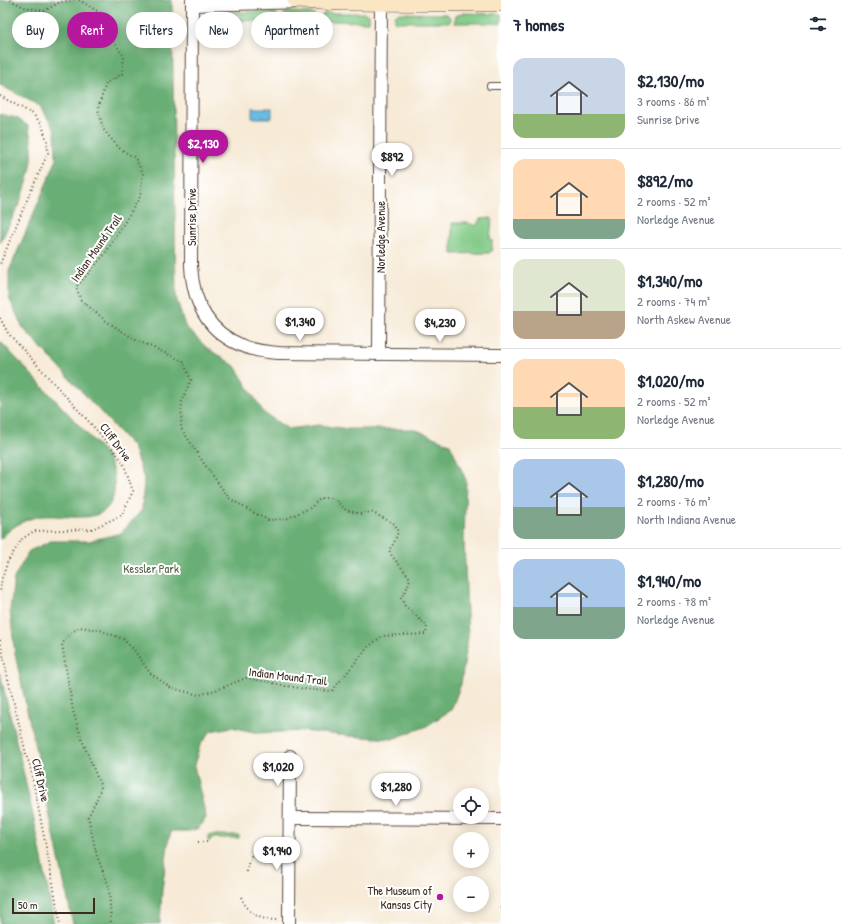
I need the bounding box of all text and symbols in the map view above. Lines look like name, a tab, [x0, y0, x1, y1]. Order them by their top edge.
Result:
chip: Buy	[12, 12, 59, 48]
chip: Rent	[67, 12, 118, 48]
chip: Filters	[126, 12, 187, 48]
chip: New	[195, 12, 243, 48]
chip: Apartment	[251, 12, 333, 48]
text: 7 homes	[513, 13, 564, 36]
icon: filters	[807, 13, 829, 35]
text: $2,130/mo	[637, 69, 704, 92]
icon: home	[545, 74, 593, 122]
text: 3 rooms · 86 m²	[637, 92, 709, 110]
text: Sunrise Drive	[637, 110, 700, 128]
pin: $2,130	[170, 130, 236, 164]
text: $2,130	[187, 134, 219, 152]
pin: $892	[368, 143, 416, 177]
text: $892	[380, 147, 404, 165]
text: $892/mo	[637, 169, 693, 192]
icon: home	[545, 175, 593, 223]
street label: Sunrise Drive	[183, 188, 200, 246]
text: 2 rooms · 52 m²	[637, 192, 710, 210]
street label: Norledge Avenue	[372, 201, 389, 273]
street label: Indian Mound Trail	[66, 210, 126, 285]
text: Norledge Avenue	[637, 210, 715, 228]
text: $1,340/mo	[637, 269, 702, 292]
icon: home	[545, 275, 593, 323]
text: 2 rooms · 74 m²	[637, 292, 710, 310]
pin: $1,340	[267, 308, 333, 342]
pin: $4,230	[407, 309, 473, 343]
text: North Askew Avenue	[637, 310, 731, 328]
text: $1,340	[285, 312, 315, 330]
text: $4,230	[424, 313, 456, 331]
text: $1,020/mo	[637, 369, 704, 392]
icon: home	[545, 375, 593, 423]
text: 2 rooms · 52 m²	[637, 392, 710, 410]
text: Norledge Avenue	[637, 410, 715, 428]
street label: Cliff Drive	[96, 419, 136, 465]
text: $1,280/mo	[637, 469, 704, 492]
icon: home	[545, 475, 593, 523]
text: 2 rooms · 76 m²	[637, 492, 710, 510]
text: North Indiana Avenue	[637, 510, 736, 528]
park label: Kessler Park	[123, 560, 179, 577]
text: $1,940/mo	[637, 569, 701, 592]
icon: home	[545, 575, 593, 623]
text: 2 rooms · 78 m²	[637, 592, 711, 610]
text: Norledge Avenue	[637, 610, 715, 628]
street label: Indian Mound Trail	[248, 663, 329, 689]
pin: $1,020	[245, 753, 311, 787]
street label: Cliff Drive	[28, 757, 54, 804]
text: $1,020	[262, 757, 294, 775]
pin: $1,280	[363, 773, 429, 807]
text: $1,280	[380, 777, 412, 795]
map controls	[453, 788, 489, 912]
button: locate	[453, 788, 489, 824]
button: +	[453, 832, 489, 868]
pin: $1,940	[244, 837, 310, 871]
text: $1,940	[262, 841, 292, 859]
button: −	[453, 876, 489, 912]
place label: The Museum of Kansas City	[368, 882, 433, 913]
marker: The Museum of Kansas City	[435, 892, 445, 902]
scale bar	[12, 896, 95, 915]
text: 50 m	[18, 898, 38, 912]

